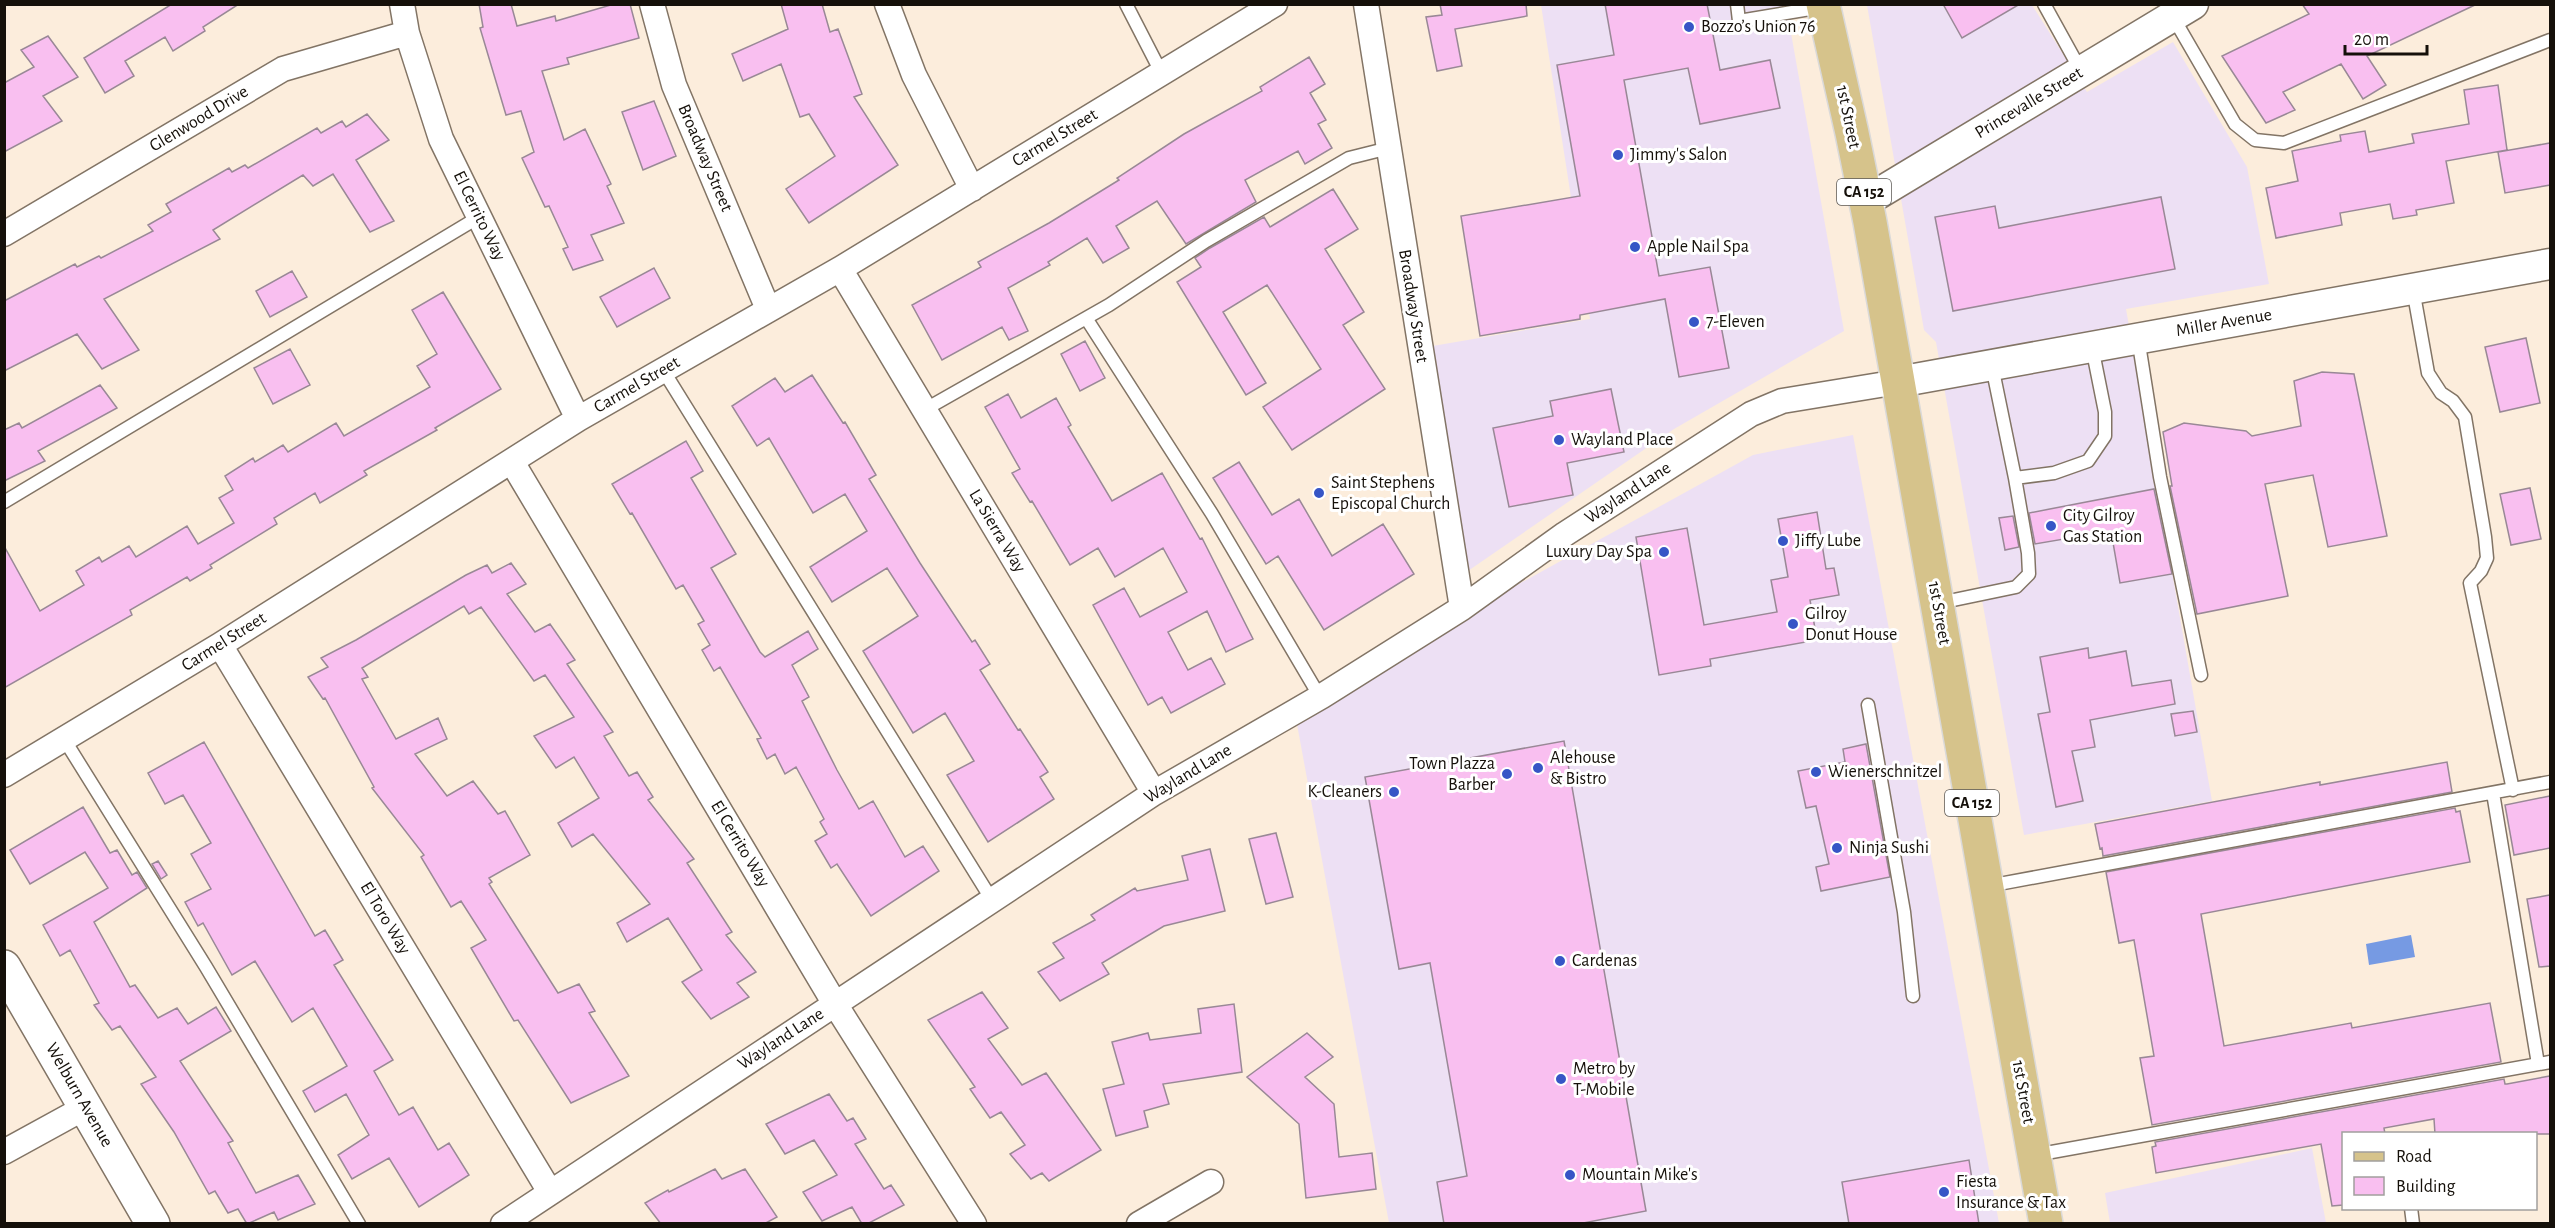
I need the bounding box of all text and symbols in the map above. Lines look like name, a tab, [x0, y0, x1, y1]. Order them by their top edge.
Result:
place label: Bozzo’s Union 76	[1701, 18, 1816, 36]
scale bar	[2345, 18, 2428, 56]
marker: Bozzo’s Union 76	[1682, 20, 1696, 34]
text: 20 m	[2354, 31, 2389, 49]
street label: Princevalle Street	[1972, 64, 2086, 142]
street label: Glenwood Drive	[147, 83, 251, 155]
street label: 1st Street	[1833, 84, 1864, 150]
street label: Broadway Street	[674, 102, 736, 215]
street label: Carmel Street	[1009, 105, 1101, 170]
place label: Jimmy's Salon	[1630, 146, 1727, 164]
marker: Jimmy's Salon	[1611, 148, 1625, 162]
street label: El Cerrito Way	[450, 168, 509, 264]
road number: CA 152	[1837, 179, 1891, 205]
place label: Apple Nail Spa	[1647, 238, 1749, 256]
marker: Apple Nail Spa	[1628, 240, 1642, 254]
street label: Broadway Street	[1395, 248, 1431, 364]
street label: Miller Avenue	[2175, 306, 2273, 340]
place label: 7-Eleven	[1706, 313, 1765, 331]
marker: 7-Eleven	[1687, 315, 1701, 329]
street label: Carmel Street	[591, 353, 683, 417]
place label: Wayland Place	[1571, 431, 1673, 449]
marker: Wayland Place	[1552, 433, 1566, 447]
street label: Wayland Lane	[1582, 459, 1674, 527]
place label: Saint Stephens Episcopal Church	[1331, 474, 1450, 513]
street label: La Sierra Way	[965, 486, 1029, 576]
marker: Saint Stephens Episcopal Church	[1312, 486, 1326, 500]
place label: City Gilroy Gas Station	[2063, 507, 2142, 546]
marker: City Gilroy Gas Station	[2044, 519, 2058, 533]
place label: Jiffy Lube	[1795, 532, 1861, 550]
marker: Jiffy Lube	[1776, 534, 1790, 548]
place label: Luxury Day Spa	[1545, 543, 1652, 561]
marker: Luxury Day Spa	[1657, 545, 1671, 559]
street label: 1st Street	[1925, 580, 1953, 646]
place label: Gilroy Donut House	[1805, 605, 1897, 644]
street label: Carmel Street	[179, 609, 270, 675]
marker: Gilroy Donut House	[1786, 617, 1800, 631]
street label: Wayland Lane	[1141, 741, 1235, 807]
place label: Alehouse & Bistro	[1550, 749, 1615, 788]
place label: Town Plazza Barber	[1409, 755, 1495, 794]
marker: Alehouse & Bistro	[1531, 761, 1545, 775]
place label: Wienerschnitzel	[1828, 763, 1942, 781]
marker: Wienerschnitzel	[1809, 765, 1823, 779]
marker: Town Plazza Barber	[1500, 767, 1514, 781]
place label: K-Cleaners	[1307, 783, 1382, 801]
marker: K-Cleaners	[1387, 785, 1401, 799]
road number: CA 152	[1945, 790, 1999, 816]
street label: El Cerrito Way	[707, 798, 773, 891]
place label: Ninja Sushi	[1849, 839, 1929, 857]
marker: Ninja Sushi	[1830, 841, 1844, 855]
street label: El Toro Way	[356, 879, 414, 958]
place label: Cardenas	[1572, 952, 1637, 970]
marker: Cardenas	[1553, 954, 1567, 968]
street label: Wayland Lane	[735, 1005, 827, 1073]
street label: Welburn Avenue	[42, 1040, 116, 1150]
street label: 1st Street	[2009, 1059, 2037, 1125]
place label: Metro by T-Mobile	[1573, 1060, 1635, 1099]
marker: Metro by T-Mobile	[1554, 1072, 1568, 1086]
legend	[2342, 1132, 2537, 1210]
text: Road	[2396, 1148, 2432, 1166]
place label: Mountain Mike's	[1582, 1166, 1698, 1184]
marker: Mountain Mike's	[1563, 1168, 1577, 1182]
place label: Fiesta Insurance & Tax	[1956, 1173, 2066, 1212]
text: Building	[2396, 1178, 2456, 1196]
marker: Fiesta Insurance & Tax	[1937, 1185, 1951, 1199]

